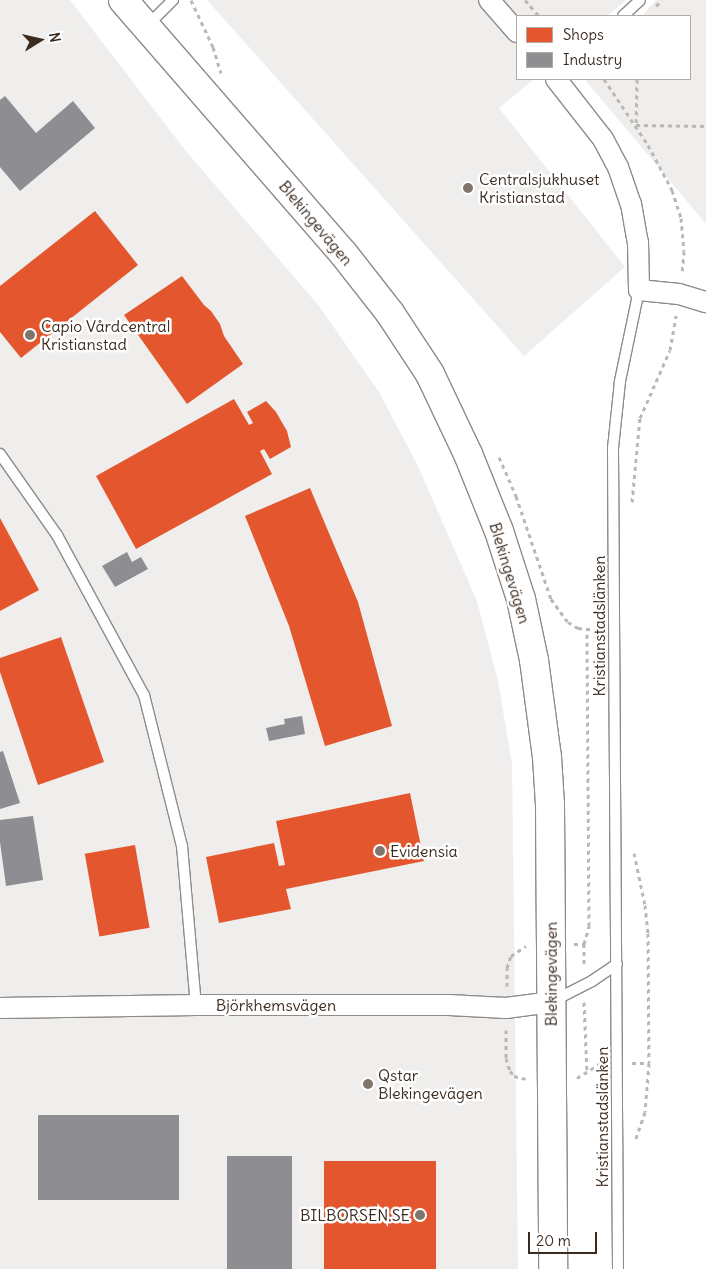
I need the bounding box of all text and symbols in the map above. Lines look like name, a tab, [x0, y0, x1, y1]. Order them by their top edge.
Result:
north arrow	[15, 15, 65, 65]
legend	[516, 15, 691, 80]
text: Shops	[563, 25, 604, 44]
text: N	[45, 31, 64, 44]
text: Industry	[563, 50, 622, 69]
place label: Centralsjukhuset Kristianstad	[479, 169, 599, 207]
street label: Blekingevägen	[275, 177, 357, 269]
marker: Centralsjukhuset Kristianstad	[461, 181, 475, 195]
place label: Capio Vårdcentral Kristianstad	[41, 316, 170, 354]
marker: Capio Vårdcentral Kristianstad	[23, 328, 37, 342]
street label: Blekingevägen	[485, 520, 535, 626]
street label: Kristianstadslänken	[589, 556, 609, 696]
place label: Evidensia	[390, 841, 458, 861]
marker: Evidensia	[374, 845, 386, 857]
street label: Blekingevägen	[541, 922, 561, 1026]
street label: Björkhemsvägen	[216, 995, 336, 1015]
street label: Kristianstadslänken	[592, 1047, 612, 1187]
place label: Qstar Blekingevägen	[378, 1065, 483, 1103]
marker: Qstar Blekingevägen	[362, 1078, 374, 1090]
place label: BILBORSEN.SE	[300, 1205, 410, 1225]
marker: BILBORSEN.SE	[414, 1209, 426, 1221]
scale bar	[531, 1222, 600, 1254]
text: 20 m	[536, 1231, 571, 1250]

